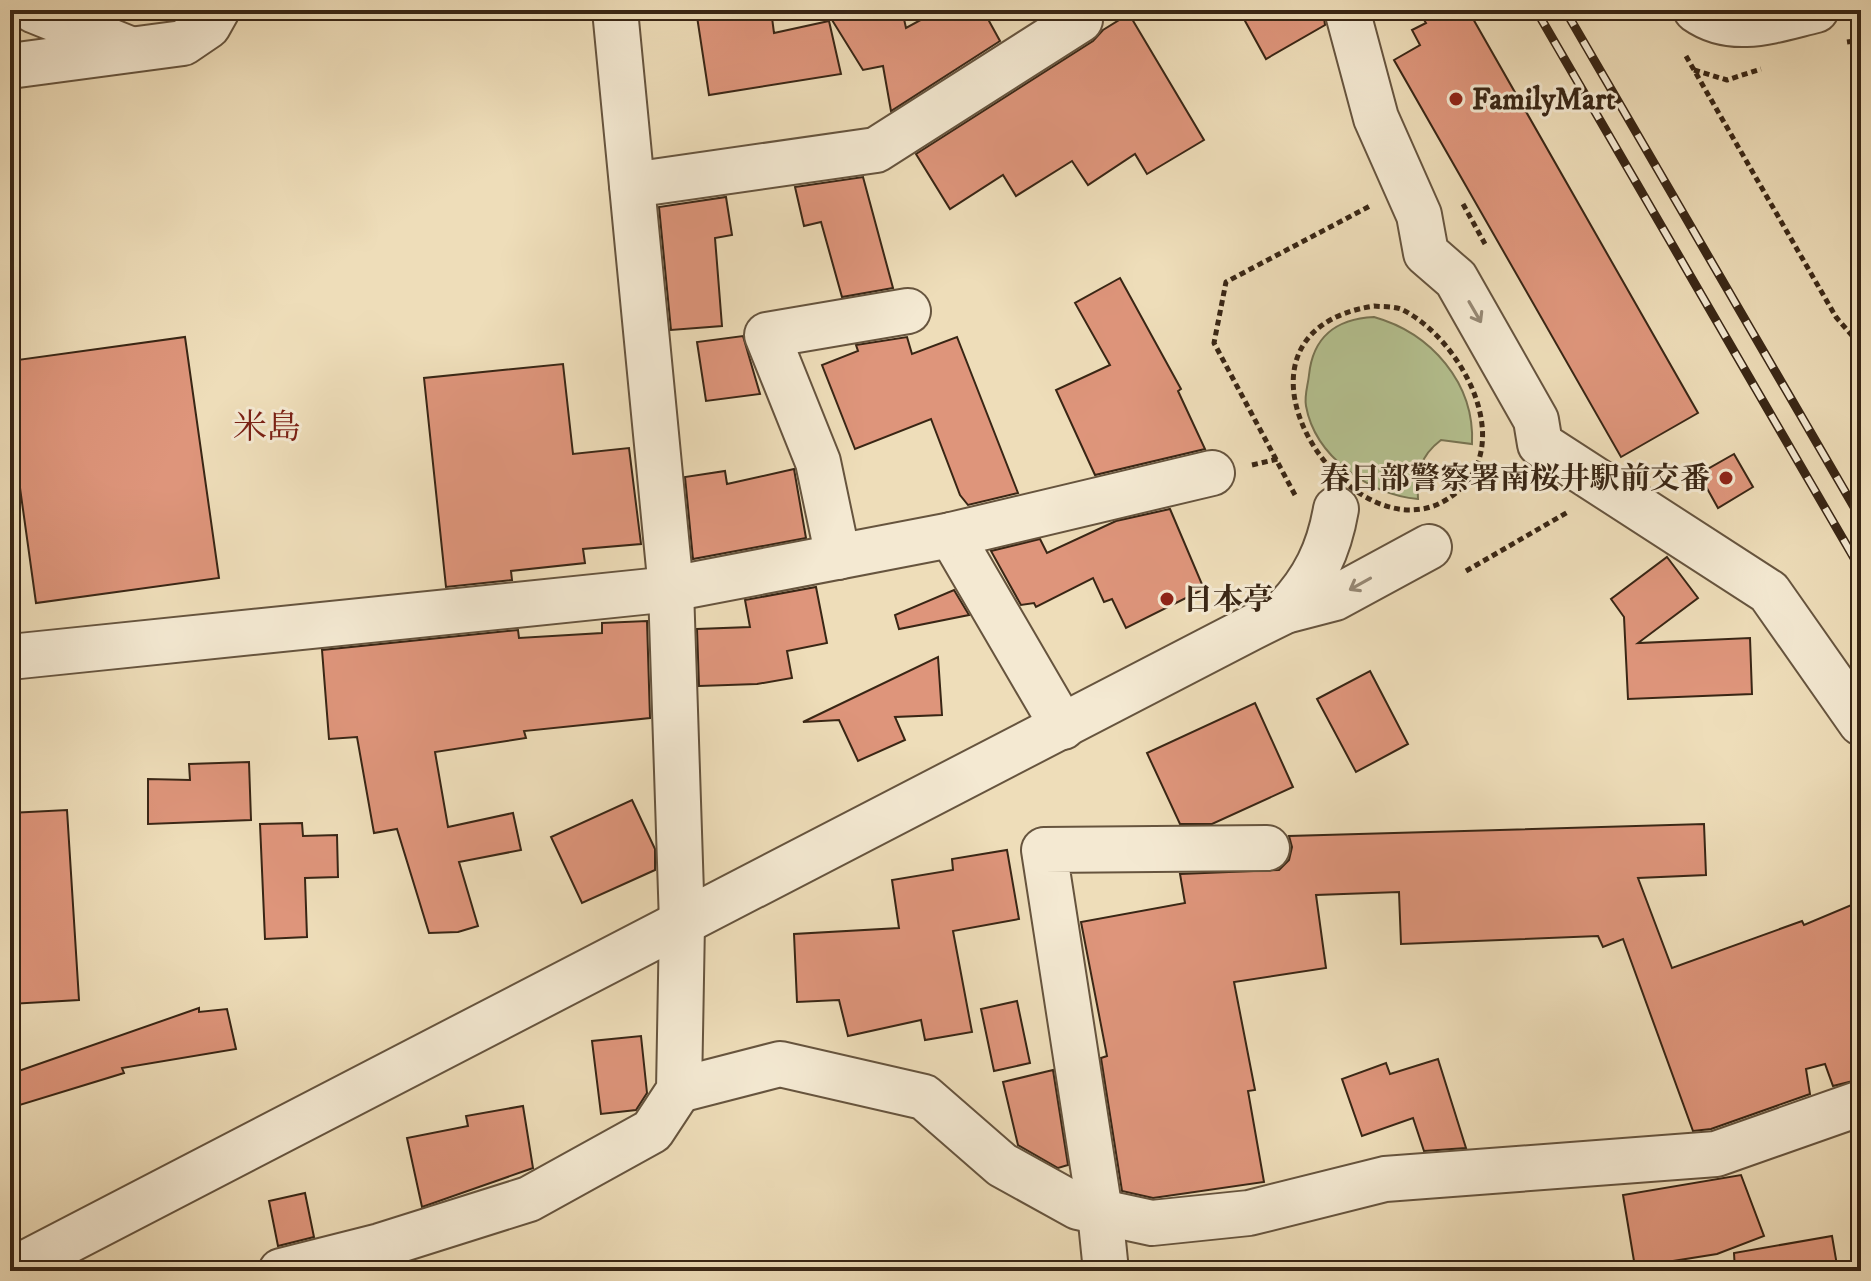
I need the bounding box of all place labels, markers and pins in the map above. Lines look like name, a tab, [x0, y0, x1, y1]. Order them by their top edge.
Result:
place label: FamilyMart	[1472, 82, 1616, 119]
marker: FamilyMart	[1447, 90, 1465, 108]
place label: 春日部警察署南桜井駅前交番	[1320, 461, 1710, 498]
marker: 春日部警察署南桜井駅前交番	[1717, 469, 1735, 487]
place label: 日本亭	[1183, 582, 1273, 619]
marker: 日本亭	[1158, 590, 1176, 608]

